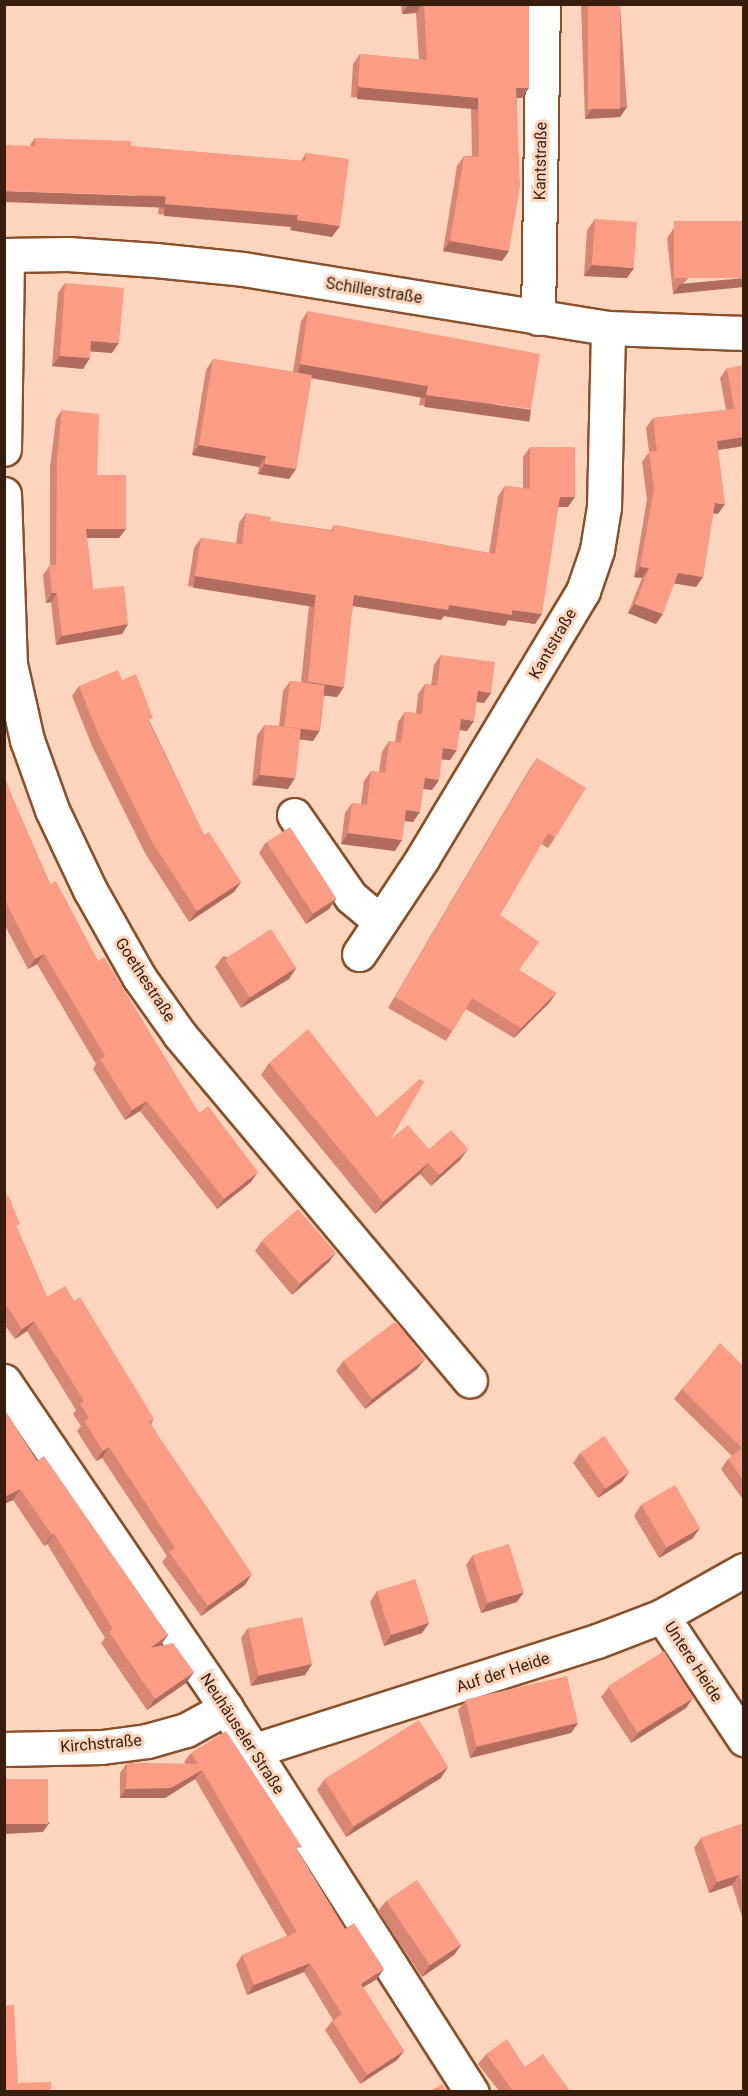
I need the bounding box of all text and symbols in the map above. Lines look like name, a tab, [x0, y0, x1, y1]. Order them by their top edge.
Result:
street label: Kantstraße	[531, 122, 551, 200]
street label: Schillerstraße	[324, 274, 424, 308]
street label: Kantstraße	[525, 605, 581, 683]
street label: Goethestraße	[111, 934, 179, 1026]
street label: Untere Heide	[660, 1618, 726, 1706]
street label: Auf der Heide	[454, 1649, 552, 1697]
street label: Neuhäuseler Straße	[196, 1670, 288, 1798]
street label: Kirchstraße	[59, 1731, 143, 1757]

